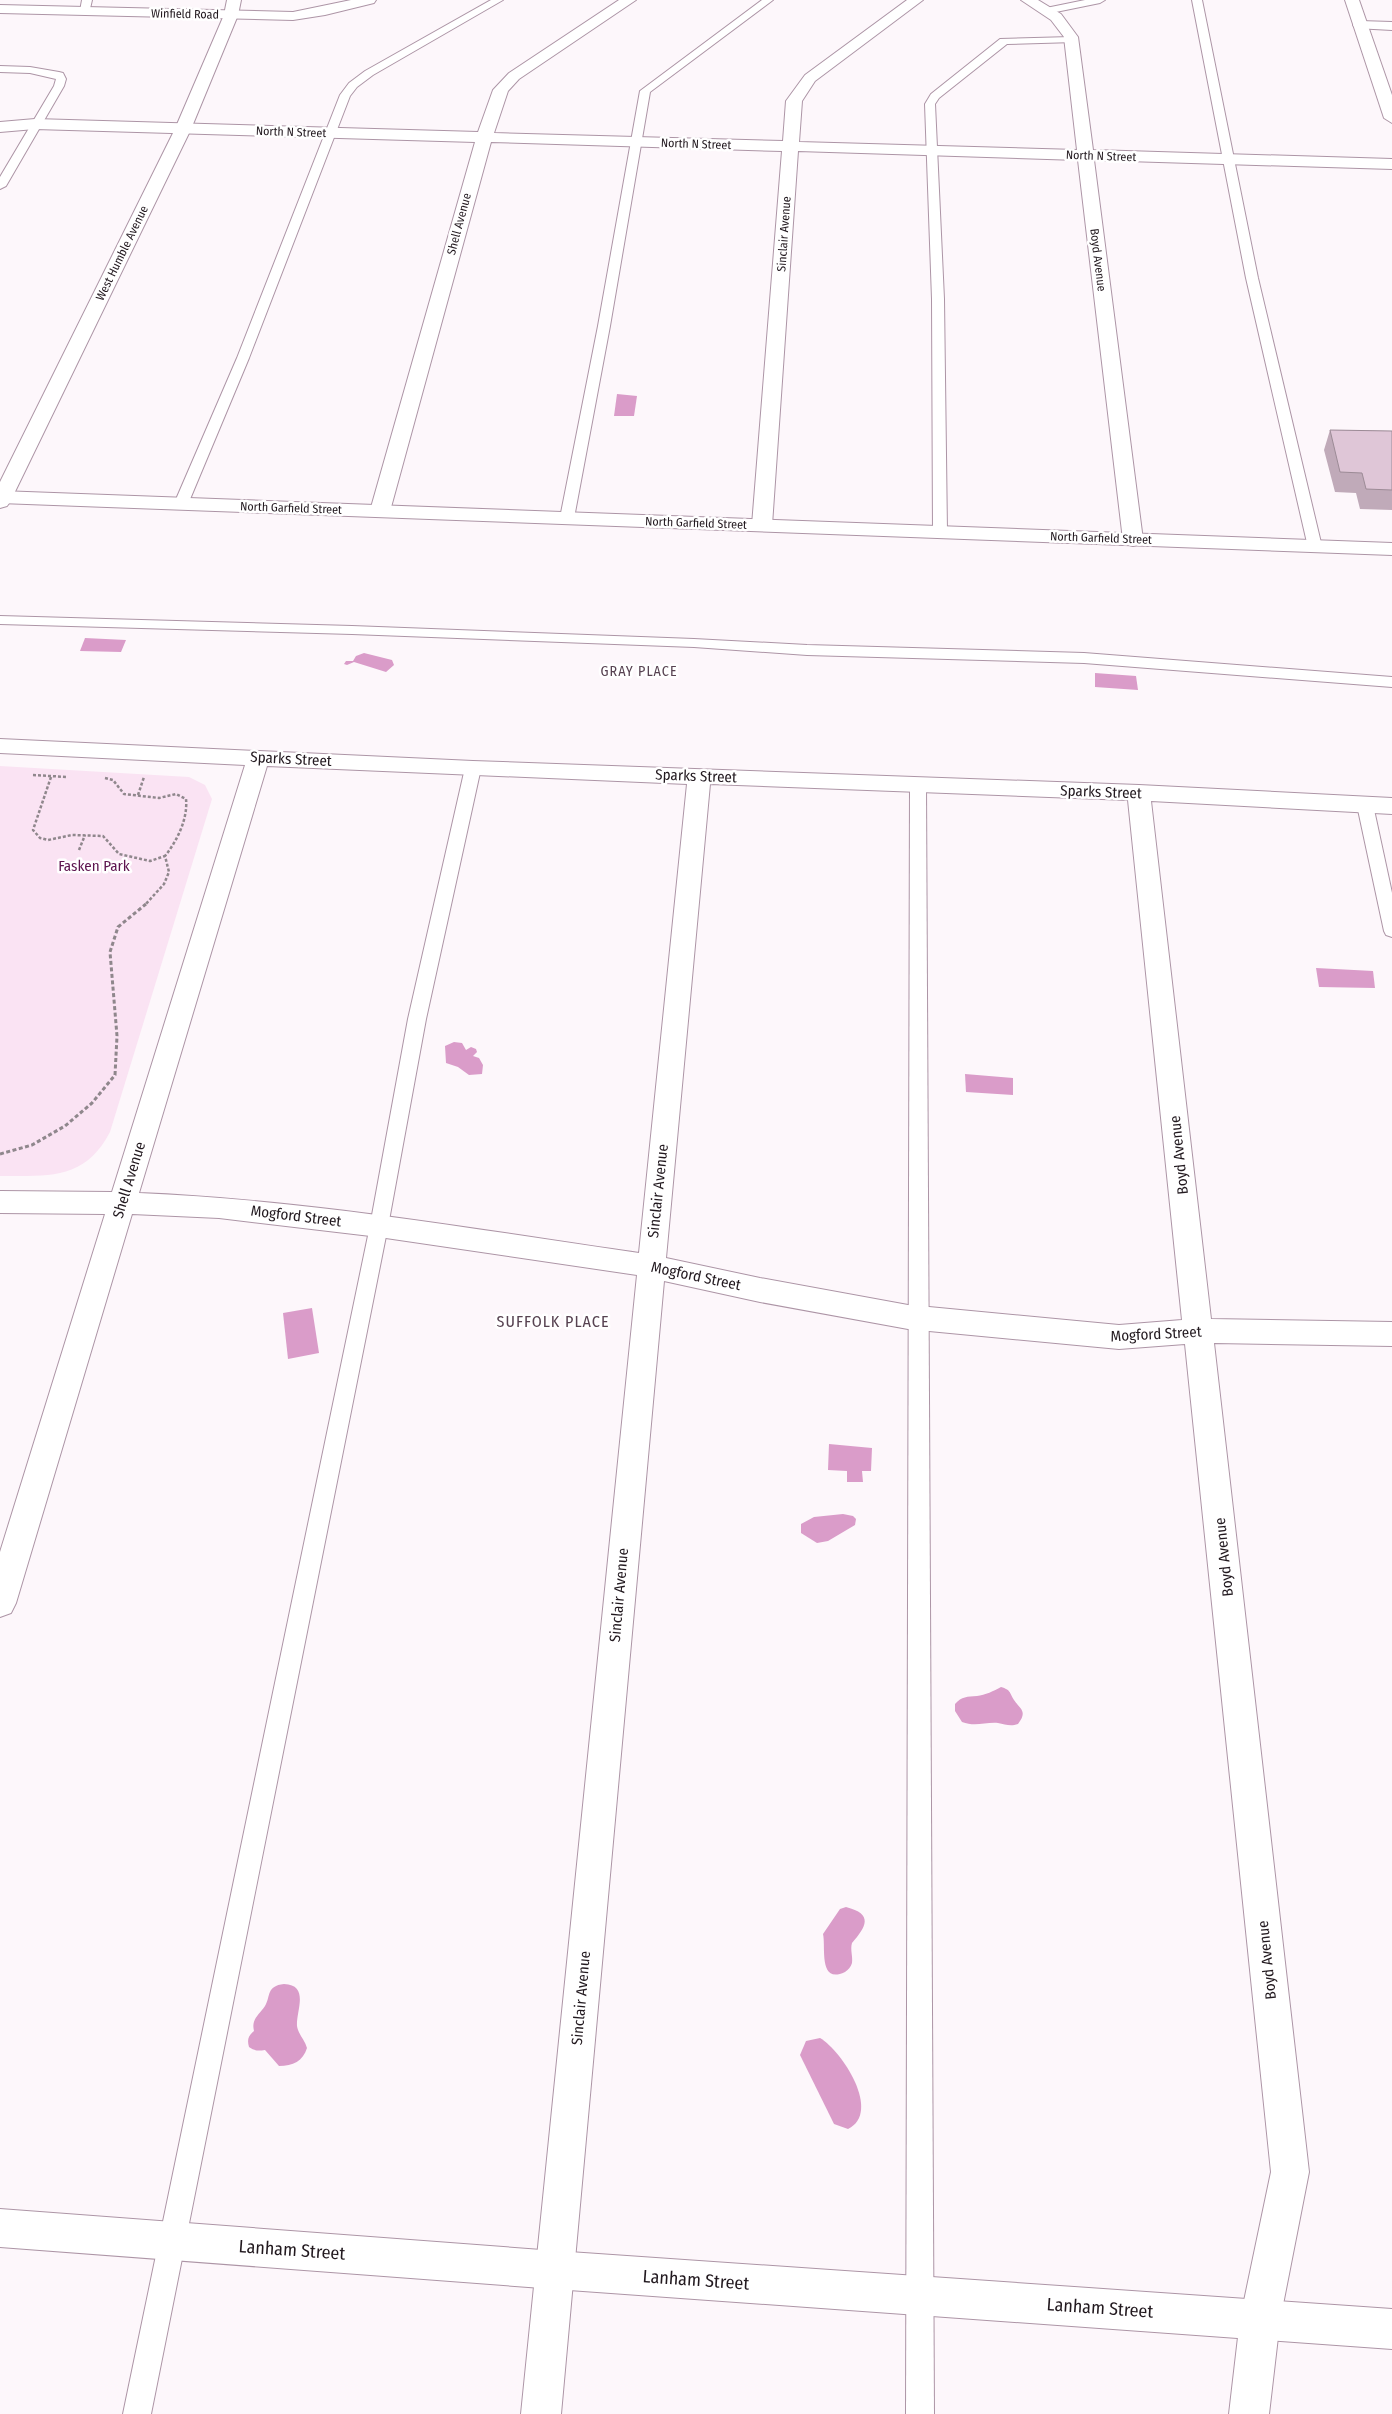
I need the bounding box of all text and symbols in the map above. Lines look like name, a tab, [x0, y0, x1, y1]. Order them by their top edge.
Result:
street label: Winfield Road	[151, 6, 219, 22]
street label: North N Street	[256, 124, 327, 140]
street label: North N Street	[661, 136, 732, 152]
street label: North N Street	[1066, 148, 1137, 164]
street label: Shell Avenue	[444, 191, 474, 256]
street label: Sinclair Avenue	[774, 196, 794, 272]
street label: West Humble Avenue	[93, 203, 151, 303]
street label: Boyd Avenue	[1087, 228, 1109, 292]
street label: North Garfield Street	[240, 499, 342, 517]
street label: North Garfield Street	[645, 514, 747, 532]
street label: North Garfield Street	[1050, 529, 1152, 547]
district label: GRAY PLACE	[600, 663, 678, 680]
street label: Sparks Street	[250, 748, 332, 770]
street label: Sparks Street	[655, 766, 737, 786]
street label: Sparks Street	[1060, 782, 1142, 802]
park label: Fasken Park	[58, 857, 130, 875]
street label: Boyd Avenue	[1166, 1115, 1192, 1195]
street label: Shell Avenue	[109, 1139, 149, 1221]
street label: Sinclair Avenue	[644, 1143, 672, 1239]
street label: Mogford Street	[250, 1202, 342, 1231]
street label: Mogford Street	[650, 1258, 743, 1294]
district label: SUFFOLK PLACE	[497, 1312, 609, 1331]
street label: Mogford Street	[1110, 1323, 1202, 1345]
street label: Boyd Avenue	[1211, 1517, 1237, 1597]
street label: Sinclair Avenue	[606, 1547, 632, 1643]
street label: Boyd Avenue	[1254, 1920, 1280, 2000]
street label: Sinclair Avenue	[568, 1950, 594, 2046]
street label: Lanham Street	[238, 2235, 346, 2265]
street label: Lanham Street	[642, 2265, 750, 2295]
street label: Lanham Street	[1046, 2293, 1154, 2323]

